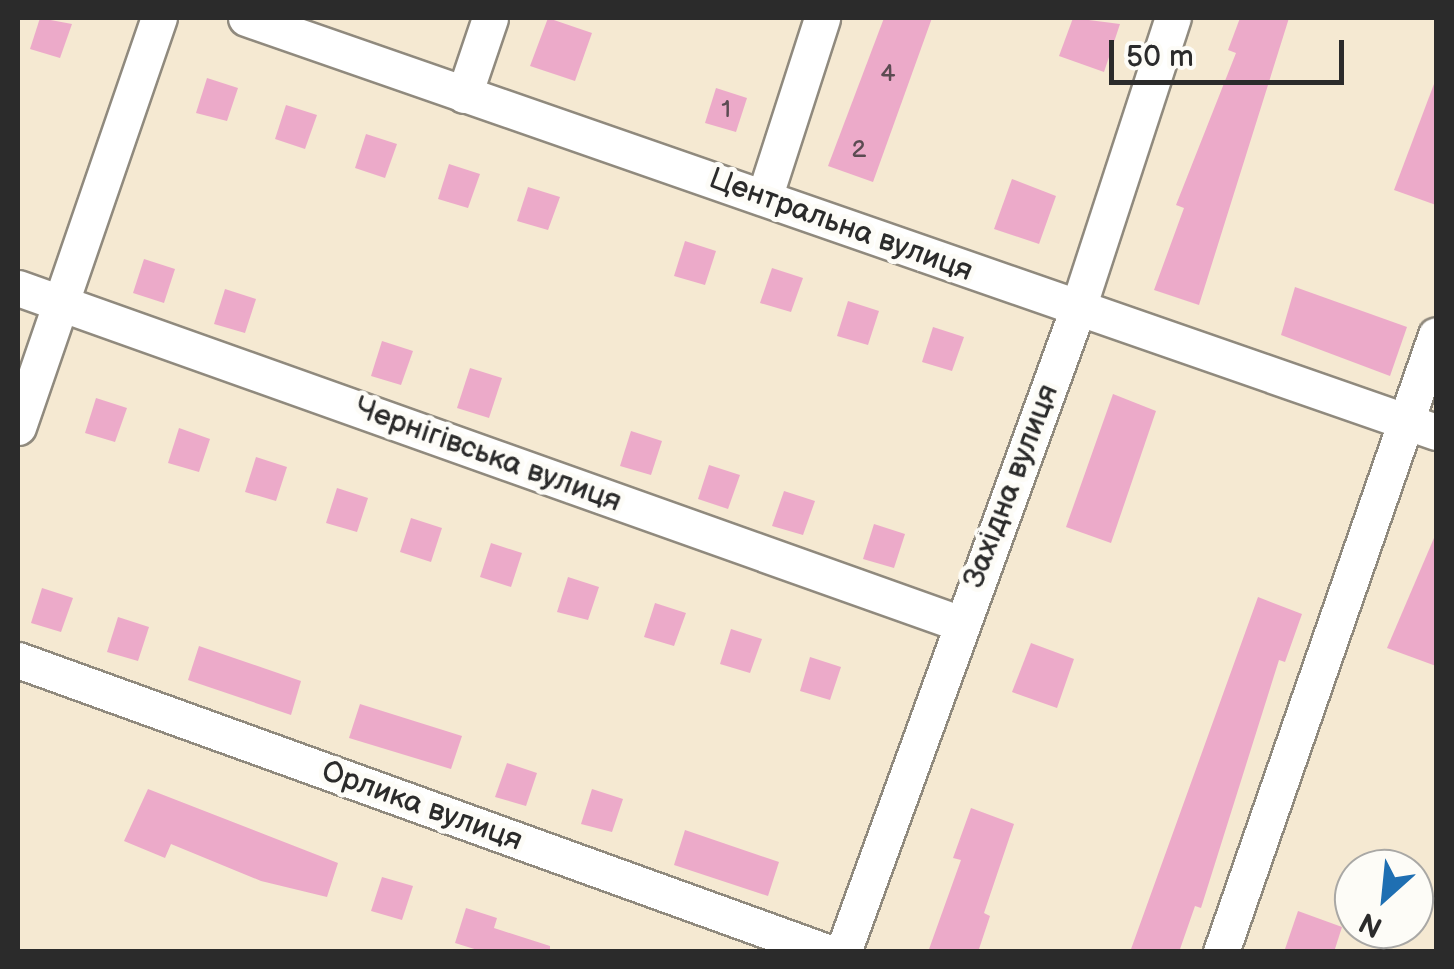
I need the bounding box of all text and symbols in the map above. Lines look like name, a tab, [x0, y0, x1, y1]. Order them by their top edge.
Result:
scale bar	[1114, 20, 1349, 82]
text: 50 m	[1126, 39, 1194, 75]
house number: 4	[880, 59, 896, 89]
house number: 1	[721, 95, 731, 125]
house number: 2	[852, 135, 866, 165]
street label: Центральна вулиця	[704, 161, 978, 289]
street label: Західна вулиця	[956, 379, 1066, 593]
street label: Чернігівська вулиця	[350, 390, 626, 520]
street label: Орлика вулиця	[317, 753, 527, 859]
north arrow	[1334, 849, 1434, 949]
text: N	[1354, 905, 1388, 944]

